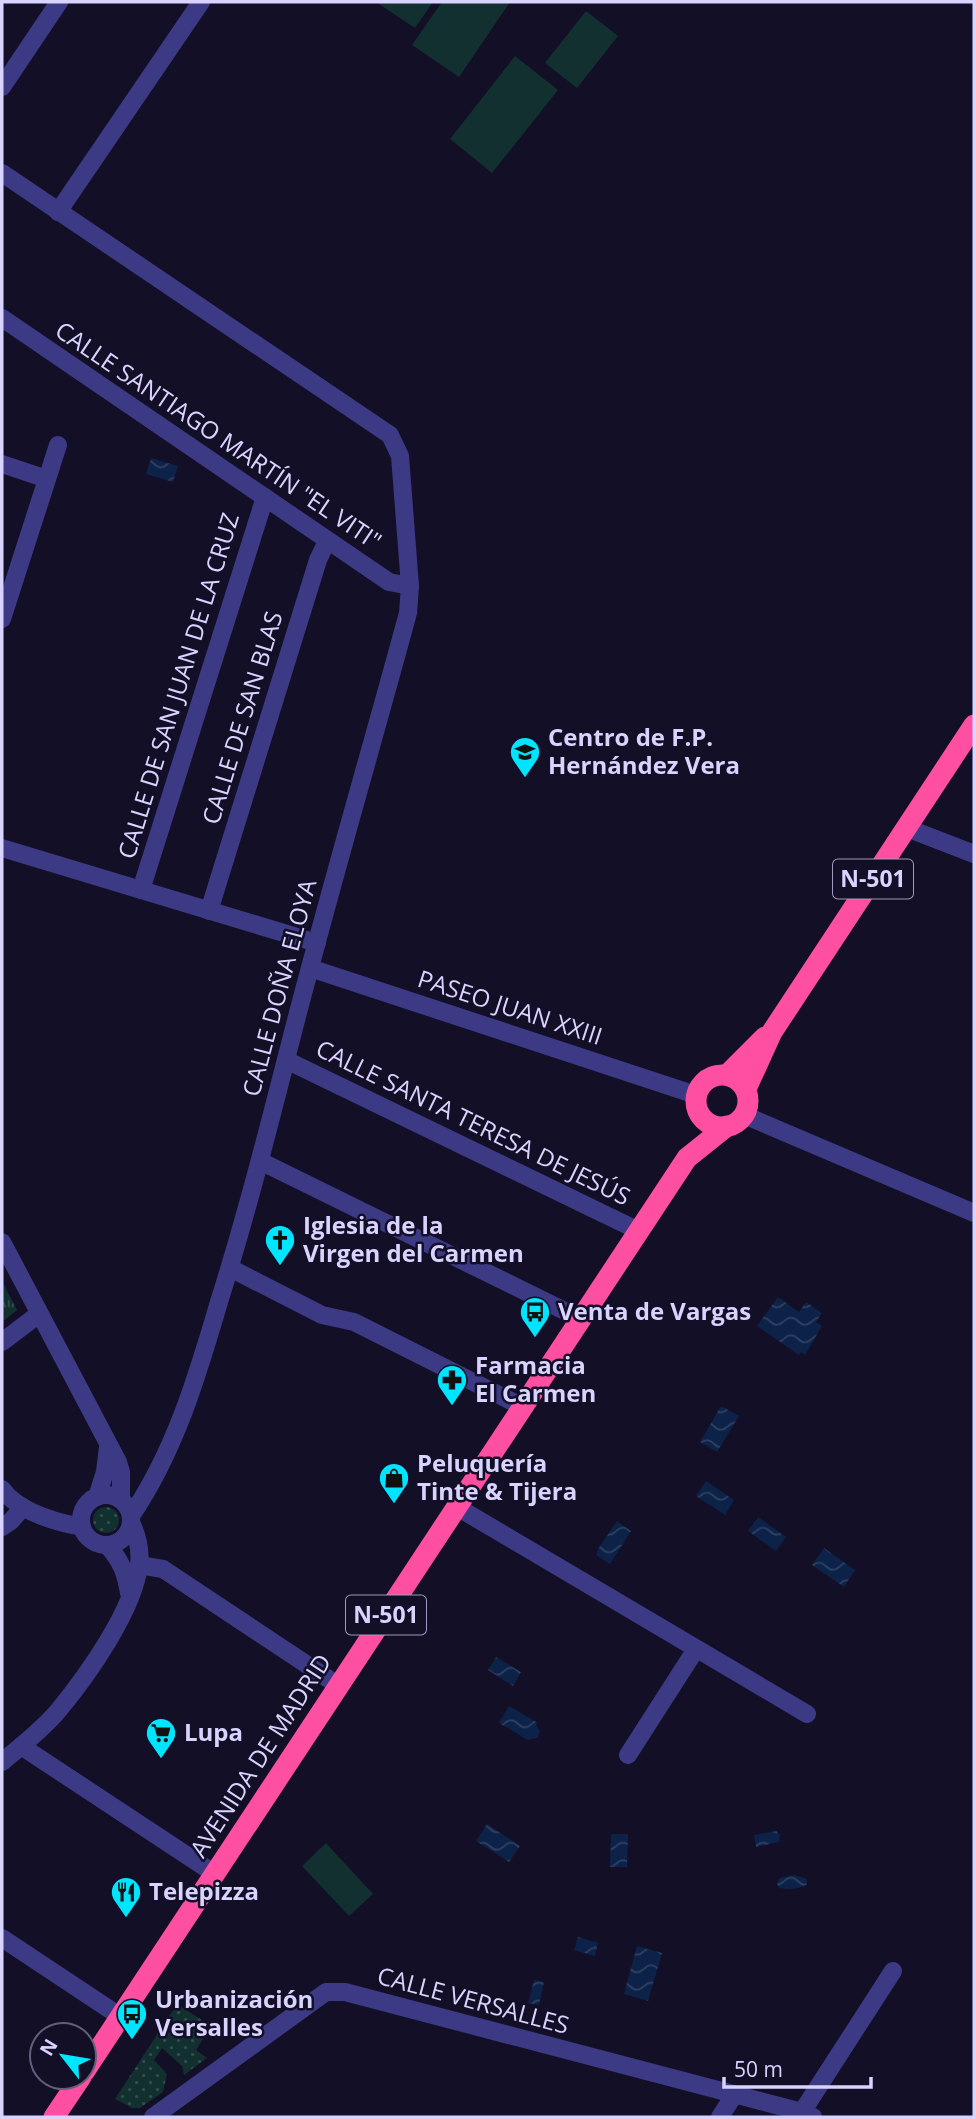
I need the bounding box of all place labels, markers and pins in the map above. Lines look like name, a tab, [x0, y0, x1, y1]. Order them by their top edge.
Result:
place label: Centro de F.P. Hernández Vera	[548, 720, 740, 781]
school or university icon: Centro de F.P. Hernández Vera	[508, 735, 542, 779]
place label: Iglesia de la Virgen del Carmen	[303, 1208, 524, 1269]
church icon: Iglesia de la Virgen del Carmen	[263, 1223, 297, 1267]
place label: Venta de Vargas	[558, 1294, 751, 1327]
bus stop icon: Venta de Vargas	[518, 1295, 552, 1339]
place label: Farmacia El Carmen	[475, 1348, 596, 1409]
pharmacy icon: Farmacia El Carmen	[435, 1363, 469, 1407]
place label: Peluquería Tinte & Tijera	[417, 1446, 577, 1507]
shop icon: Peluquería Tinte & Tijera	[377, 1461, 411, 1505]
place label: Lupa	[184, 1715, 243, 1748]
supermarket icon: Lupa	[144, 1716, 178, 1760]
place label: Telepizza	[149, 1874, 259, 1907]
restaurant icon: Telepizza	[109, 1875, 143, 1919]
place label: Urbanización Versalles	[155, 1982, 313, 2043]
bus stop icon: Urbanización Versalles	[115, 1997, 149, 2041]

